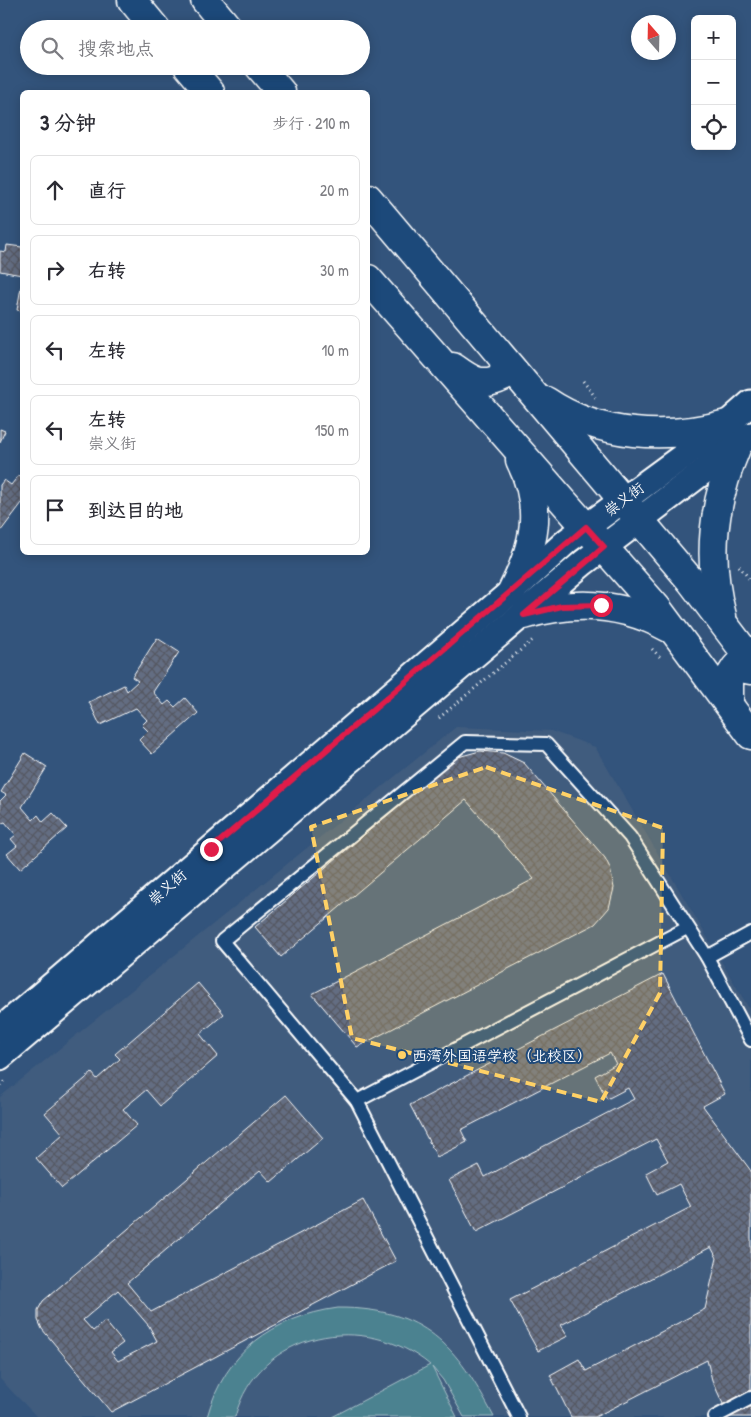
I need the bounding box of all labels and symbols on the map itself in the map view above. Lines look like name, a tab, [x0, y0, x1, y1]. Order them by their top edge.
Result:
north arrow	[631, 15, 676, 60]
street label: 崇义街	[600, 477, 648, 521]
route start	[590, 594, 613, 617]
route end	[200, 838, 223, 861]
street label: 崇义街	[143, 864, 191, 910]
place label: 西湾外国语学校（北校区）	[412, 1045, 592, 1066]
marker: 西湾外国语学校（北校区）	[396, 1049, 408, 1061]

